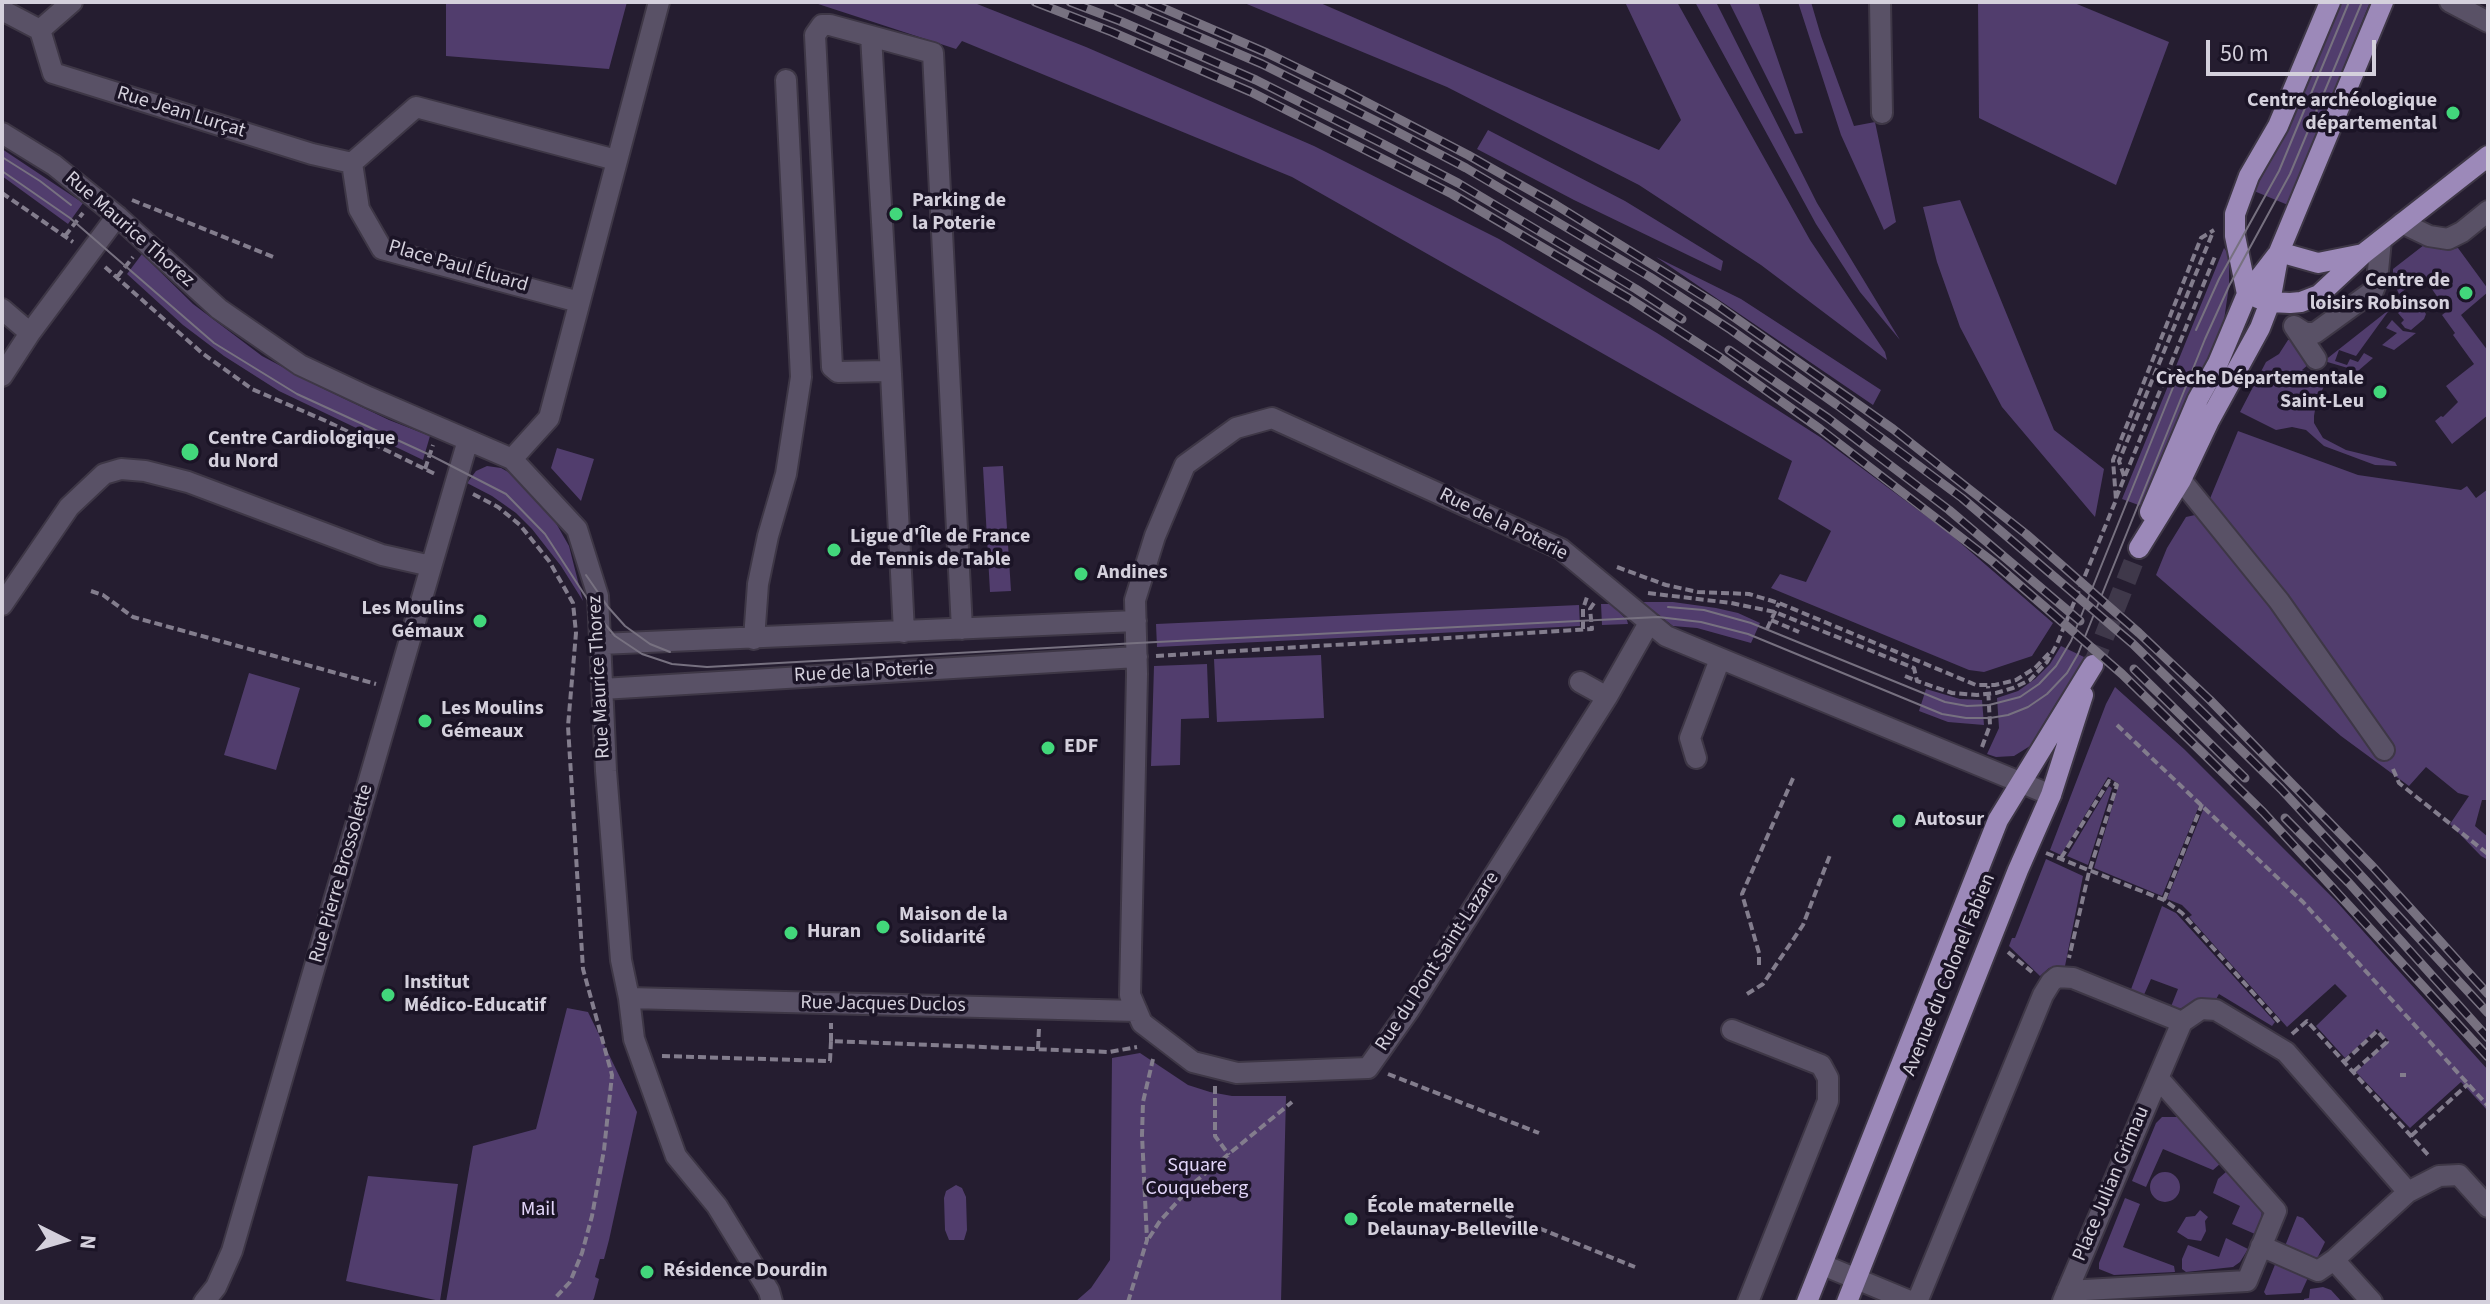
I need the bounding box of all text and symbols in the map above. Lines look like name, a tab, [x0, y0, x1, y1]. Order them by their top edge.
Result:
scale bar	[2210, 24, 2380, 74]
text: 50 m	[2220, 36, 2269, 71]
street label: Rue Jean Lurçat	[114, 82, 248, 144]
place label: Centre archéologique départemental	[2247, 90, 2437, 137]
marker: Centre archéologique départemental	[2444, 104, 2462, 122]
street label: Rue Maurice Thorez	[59, 167, 199, 293]
place label: Parking de la Poterie	[912, 190, 1006, 237]
marker: Parking de la Poterie	[887, 205, 905, 223]
street label: Place Paul Éluard	[385, 236, 531, 298]
place label: Centre de loisirs Robinson	[2310, 270, 2450, 317]
marker: Centre de loisirs Robinson	[2457, 284, 2475, 302]
place label: Crèche Départementale Saint-Leu	[2156, 368, 2364, 415]
marker: Crèche Départementale Saint-Leu	[2371, 383, 2389, 401]
place label: Centre Cardiologique du Nord	[208, 428, 395, 475]
marker: Centre Cardiologique du Nord	[179, 441, 201, 463]
street label: Rue de la Poterie	[1435, 484, 1571, 566]
place label: Ligue d'Île de France de Tennis de Table	[850, 526, 1030, 573]
marker: Ligue d'Île de France de Tennis de Table	[825, 541, 843, 559]
place label: Andines	[1097, 562, 1168, 586]
marker: Andines	[1072, 565, 1090, 583]
street label: Rue Maurice Thorez	[584, 595, 616, 759]
place label: Les Moulins Gémaux	[361, 598, 464, 645]
marker: Les Moulins Gémaux	[471, 612, 489, 630]
street label: Rue de la Poterie	[794, 657, 934, 689]
place label: Les Moulins Gémeaux	[441, 698, 544, 745]
marker: Les Moulins Gémeaux	[416, 712, 434, 730]
place label: EDF	[1064, 736, 1098, 760]
marker: EDF	[1039, 739, 1057, 757]
street label: Rue Pierre Brossolette	[305, 782, 379, 966]
place label: Autosur	[1915, 809, 1984, 833]
marker: Autosur	[1890, 812, 1908, 830]
street label: Rue du Pont Saint-Lazare	[1371, 868, 1505, 1056]
street label: Avenue du Colonel Fabien	[1898, 870, 2002, 1080]
place label: Maison de la Solidarité	[899, 904, 1008, 951]
marker: Maison de la Solidarité	[874, 918, 892, 936]
place label: Huran	[807, 921, 861, 945]
marker: Huran	[782, 924, 800, 942]
place label: Institut Médico-Educatif	[404, 972, 546, 1019]
marker: Institut Médico-Educatif	[379, 986, 397, 1004]
street label: Rue Jacques Duclos	[800, 992, 966, 1018]
street label: Place Julian Grimau	[2068, 1103, 2156, 1265]
park label: Square Couqueberg	[1146, 1155, 1248, 1202]
place label: École maternelle Delaunay-Belleville	[1367, 1196, 1539, 1243]
park label: Mail	[521, 1199, 555, 1223]
north arrow	[24, 1200, 104, 1280]
marker: École maternelle Delaunay-Belleville	[1342, 1210, 1360, 1228]
text: N	[71, 1233, 104, 1251]
place label: Résidence Dourdin	[663, 1260, 828, 1284]
marker: Résidence Dourdin	[638, 1263, 656, 1281]

